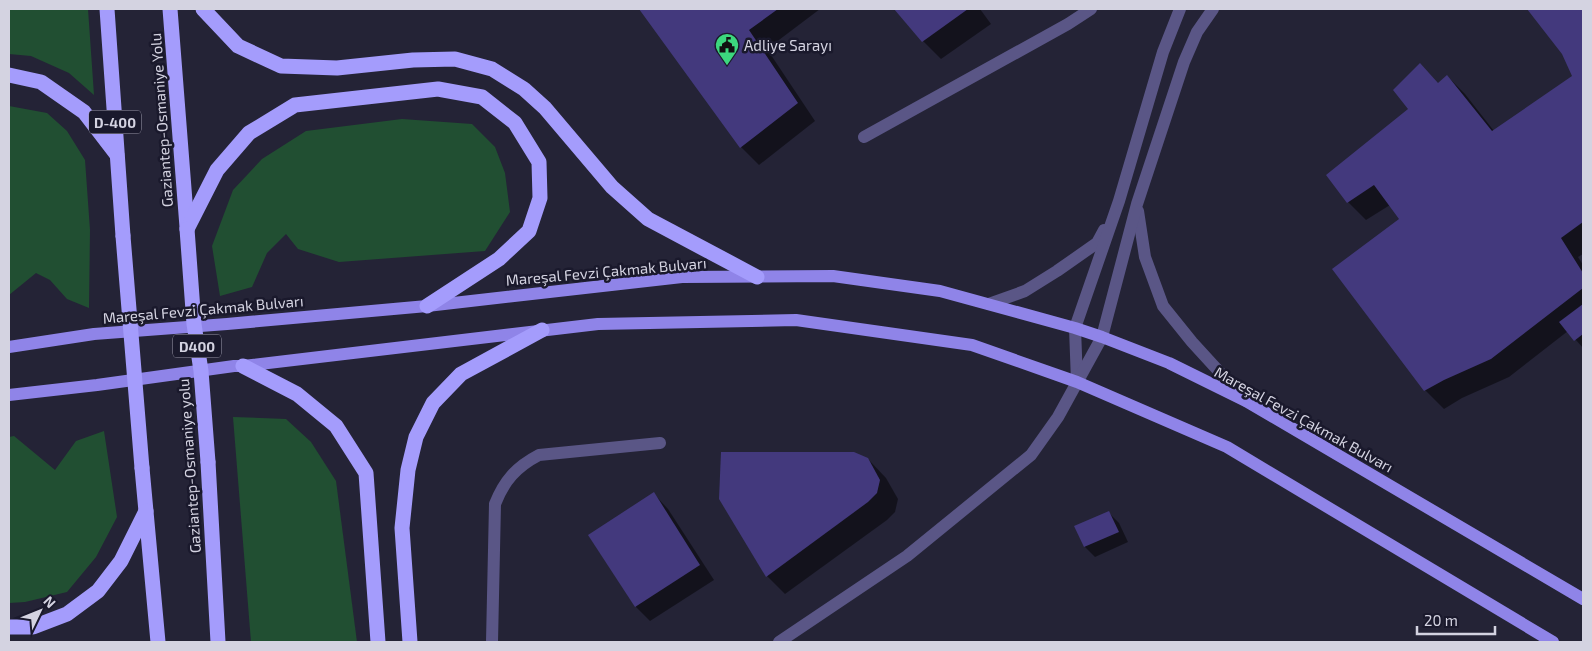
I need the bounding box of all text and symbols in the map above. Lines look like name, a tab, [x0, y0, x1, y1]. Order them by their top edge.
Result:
street label: Gaziantep-Osmaniye Yolu	[146, 32, 176, 208]
public building icon: Adliye Sarayı	[714, 32, 740, 66]
place label: Adliye Sarayı	[744, 36, 832, 54]
road number: D-400	[89, 110, 141, 134]
street label: Mareşal Fevzi Çakmak Bulvarı	[505, 253, 707, 290]
street label: Mareşal Fevzi Çakmak Bulvarı	[102, 291, 304, 328]
road number: D400	[173, 334, 221, 358]
street label: Mareşal Fevzi Çakmak Bulvarı	[1211, 362, 1396, 477]
street label: Gaziantep-Osmaniye yolu	[174, 378, 204, 554]
north arrow	[15, 586, 65, 636]
text: N	[40, 592, 60, 611]
scale bar	[1417, 604, 1494, 636]
text: 20 m	[1424, 611, 1458, 629]

